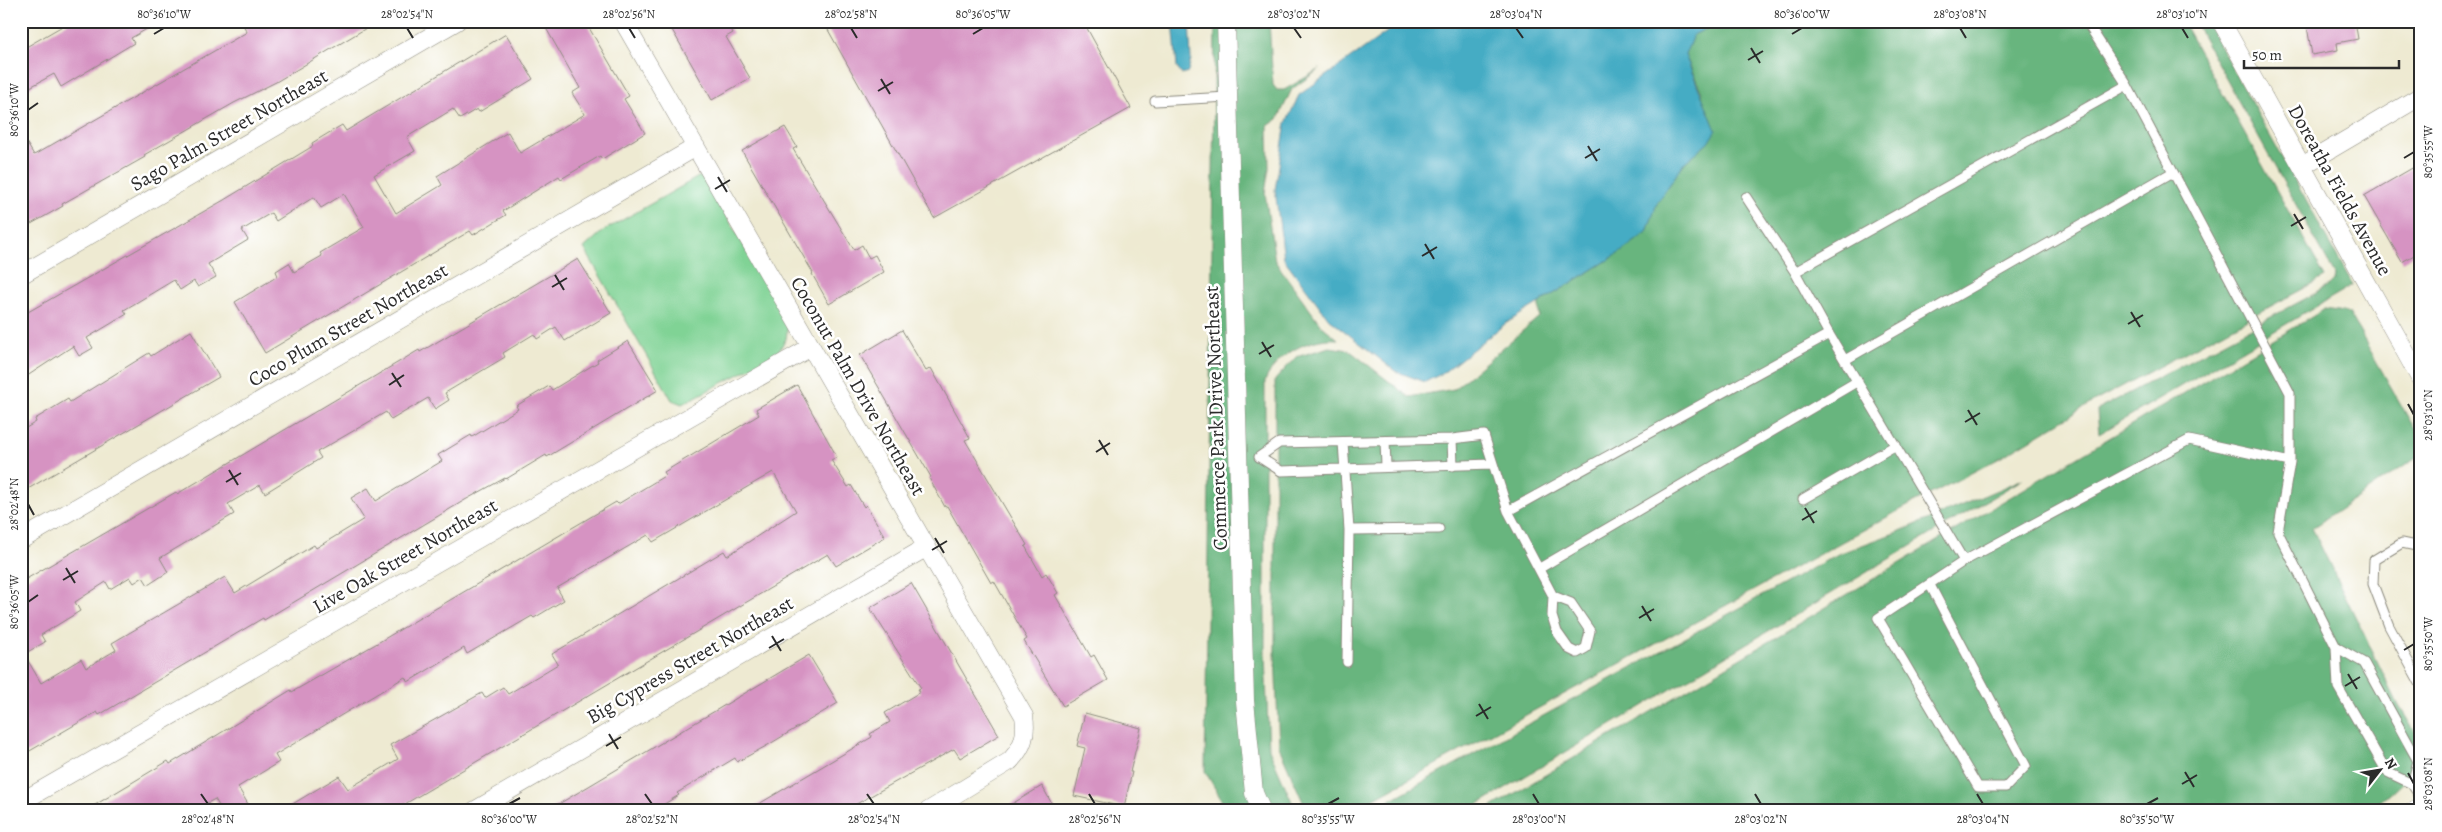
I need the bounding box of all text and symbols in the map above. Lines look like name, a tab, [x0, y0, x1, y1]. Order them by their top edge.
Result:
text: 80°36'10"W	[137, 6, 192, 22]
text: 28°02'54"N	[381, 6, 433, 22]
text: 28°02'56"N	[603, 6, 655, 22]
text: 28°02'58"N	[825, 6, 878, 22]
text: 80°36'05"W	[956, 6, 1011, 22]
text: 28°03'02"N	[1268, 6, 1321, 22]
text: 28°03'04"N	[1490, 6, 1543, 22]
text: 80°36'00"W	[1774, 6, 1831, 22]
text: 28°03'08"N	[1933, 6, 1987, 22]
text: 28°03'10"N	[2156, 6, 2208, 22]
scale bar	[2244, 38, 2400, 70]
text: 50 m	[2252, 45, 2282, 65]
street label: Sago Palm Street Northeast	[125, 62, 333, 198]
text: 80°36'10"W	[6, 82, 22, 137]
street label: Doreatha Fields Avenue	[2282, 100, 2398, 281]
text: 80°35'55"W	[2420, 125, 2436, 179]
street label: Coco Plum Street Northeast	[243, 257, 453, 393]
street label: Coconut Palm Drive Northeast	[784, 272, 932, 501]
street label: Commerce Park Drive Northeast	[1198, 285, 1234, 551]
text: 28°03'10"N	[2420, 389, 2436, 441]
text: 28°02'48"N	[6, 477, 22, 530]
street label: Live Oak Street Northeast	[308, 492, 503, 620]
text: 80°36'05"W	[6, 574, 22, 629]
street label: Big Cypress Street Northeast	[582, 589, 799, 730]
text: 80°35'50"W	[2420, 616, 2436, 671]
north arrow	[2354, 744, 2404, 794]
text: N	[2380, 754, 2401, 773]
text: 28°03'08"N	[2420, 757, 2436, 811]
text: 28°02'48"N	[182, 811, 235, 827]
text: 80°36'00"W	[481, 811, 538, 827]
text: 28°02'52"N	[626, 811, 679, 827]
text: 28°02'54"N	[848, 811, 900, 827]
text: 28°02'56"N	[1069, 811, 1121, 827]
text: 80°35'55"W	[1301, 811, 1355, 827]
text: 28°03'00"N	[1512, 811, 1566, 827]
text: 28°03'02"N	[1735, 811, 1788, 827]
text: 28°03'04"N	[1957, 811, 2010, 827]
text: 80°35'50"W	[2120, 811, 2175, 827]

